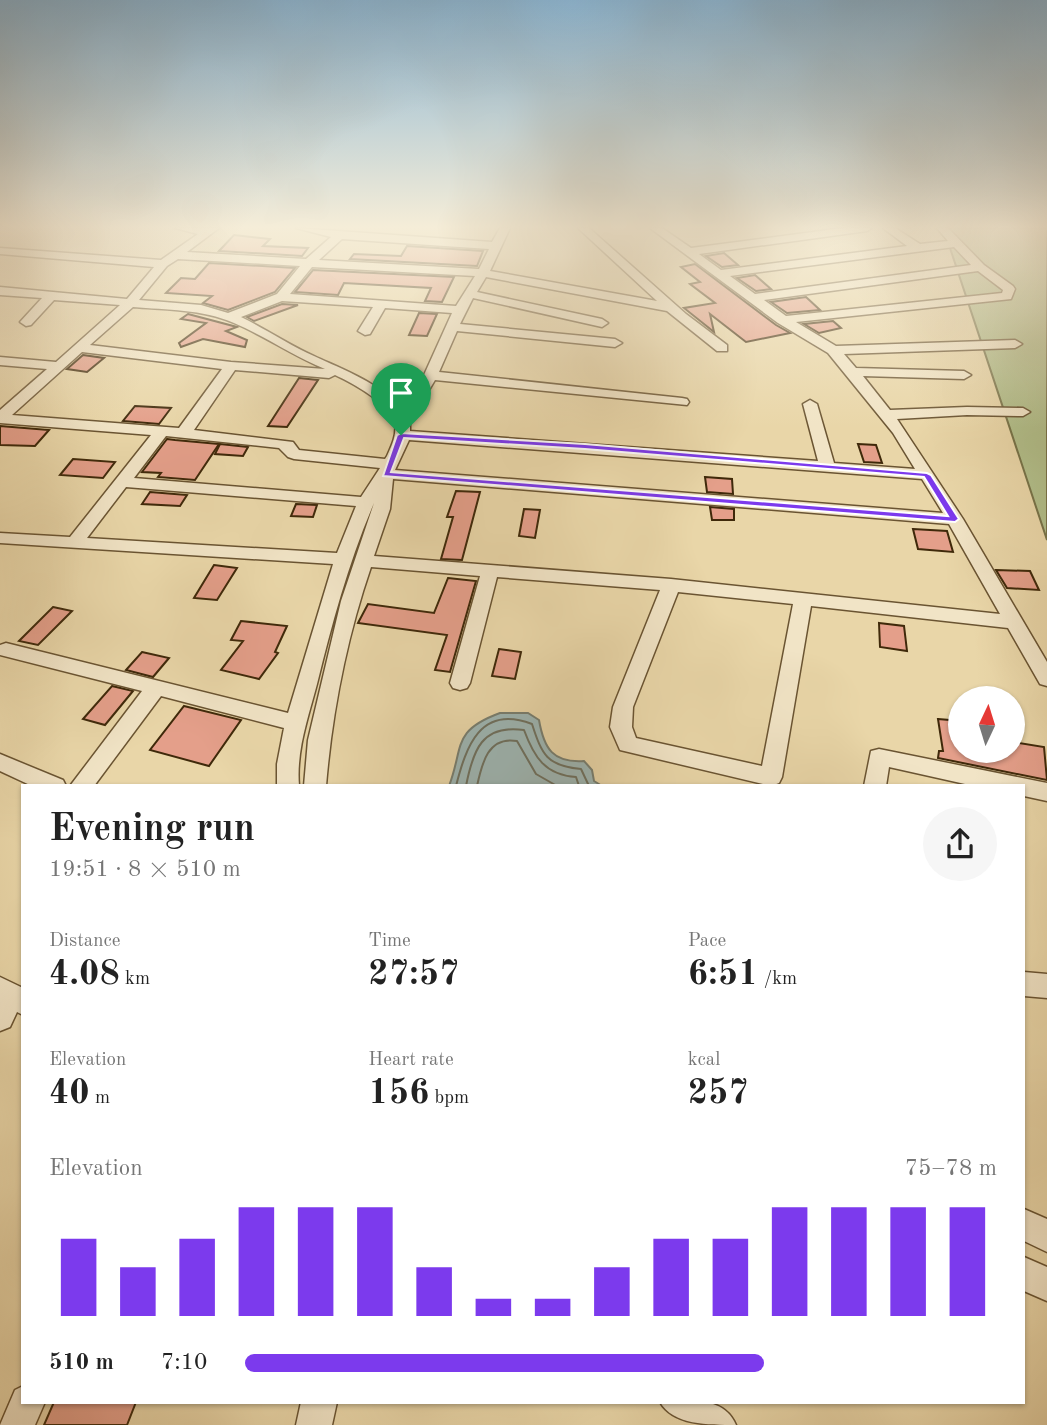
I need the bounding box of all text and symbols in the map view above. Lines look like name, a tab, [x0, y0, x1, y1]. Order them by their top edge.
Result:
pin	[371, 363, 431, 435]
icon: arrive	[382, 374, 420, 412]
north arrow	[948, 686, 1026, 763]
map controls	[948, 686, 1025, 763]
button: share	[923, 807, 997, 881]
text: Evening run	[49, 811, 255, 849]
text: 19:51 · 8 × 510 m	[49, 858, 241, 881]
text: Distance	[49, 932, 121, 951]
text: Time	[368, 932, 411, 951]
text: Pace	[688, 932, 726, 951]
text: 4.08	[49, 957, 120, 992]
text: 27:57	[368, 957, 459, 992]
text: 6:51	[688, 957, 758, 992]
text: km	[120, 970, 150, 989]
text: /km	[758, 970, 797, 989]
text: Elevation	[49, 1051, 126, 1070]
text: Heart rate	[368, 1051, 454, 1070]
text: kcal	[688, 1051, 720, 1070]
text: 40	[49, 1076, 90, 1111]
text: 156	[368, 1076, 429, 1111]
text: 257	[688, 1076, 749, 1111]
text: m	[90, 1089, 110, 1108]
text: bpm	[429, 1089, 469, 1108]
text: Elevation	[49, 1157, 143, 1180]
text: 75–78 m	[905, 1157, 997, 1180]
text: 510 m	[49, 1351, 114, 1374]
text: 7:10	[161, 1351, 207, 1374]

